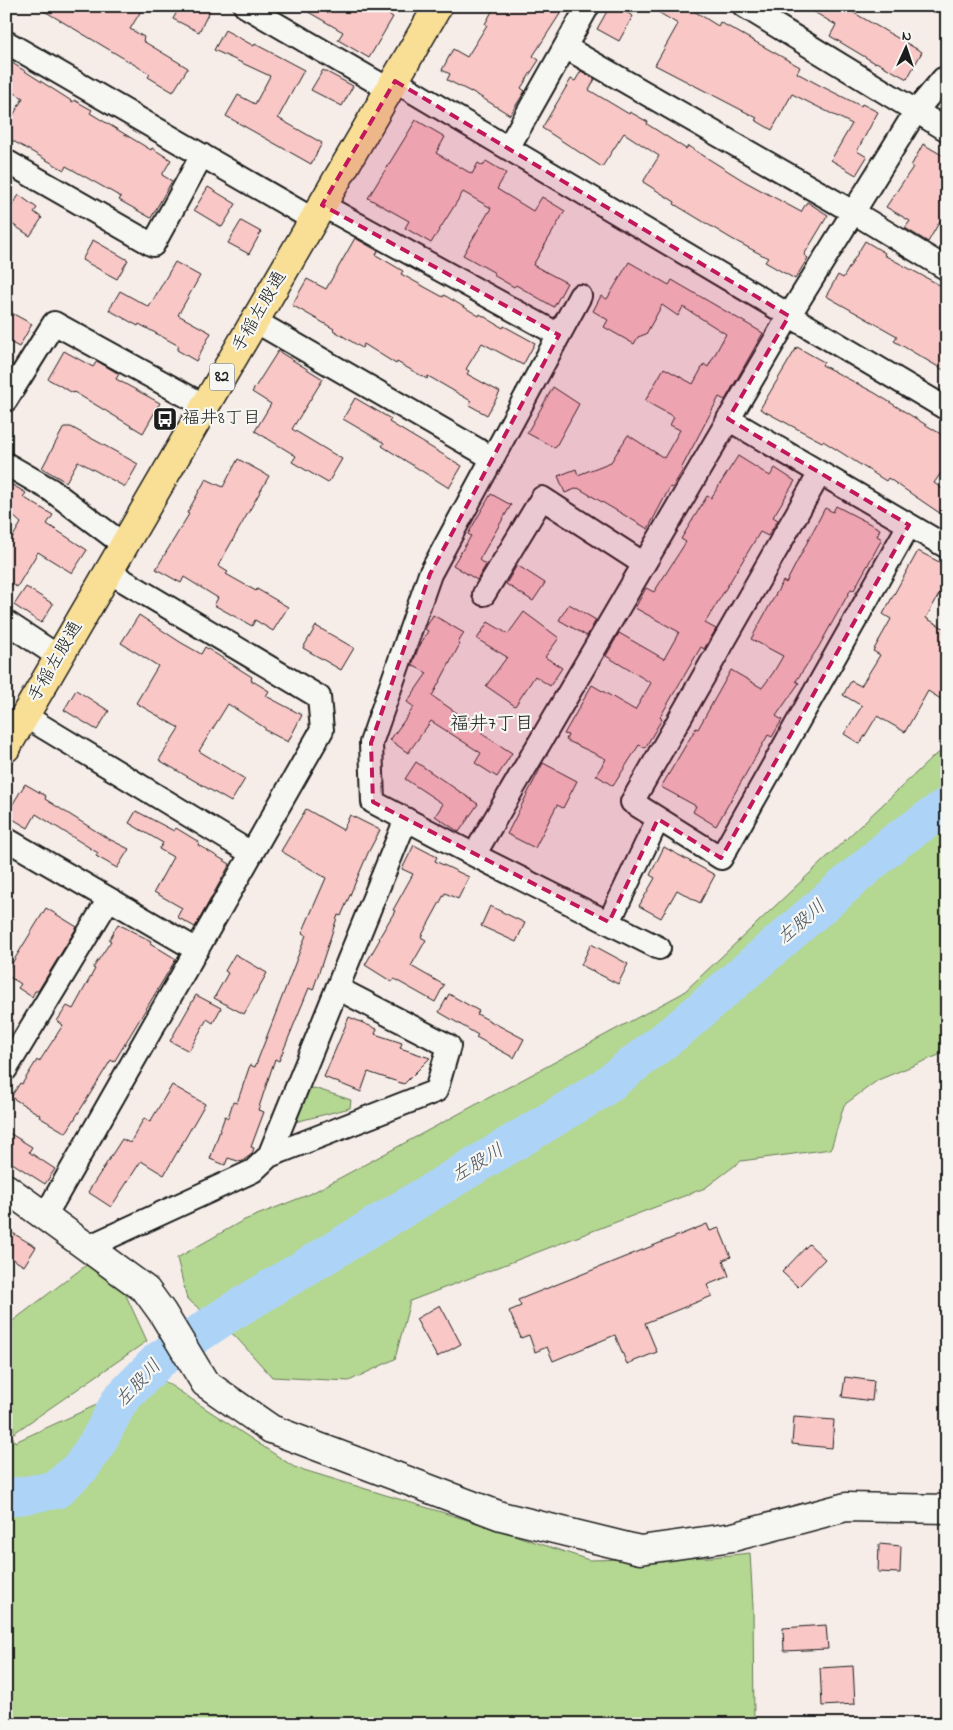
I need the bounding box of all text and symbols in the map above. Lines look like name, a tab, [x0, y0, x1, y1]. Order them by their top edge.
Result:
north arrow	[880, 22, 930, 72]
text: N	[901, 26, 912, 47]
street label: 手稲左股通	[226, 267, 294, 357]
road number: 82	[210, 364, 234, 391]
bus stop icon: 福井8丁目	[152, 406, 178, 432]
place label: 福井8丁目	[182, 406, 261, 432]
street label: 手稲左股通	[22, 617, 90, 707]
district label: 福井7丁目	[450, 711, 534, 738]
water label: 左股川	[772, 894, 832, 952]
water label: 左股川	[447, 1138, 509, 1190]
water label: 左股川	[110, 1354, 168, 1414]

